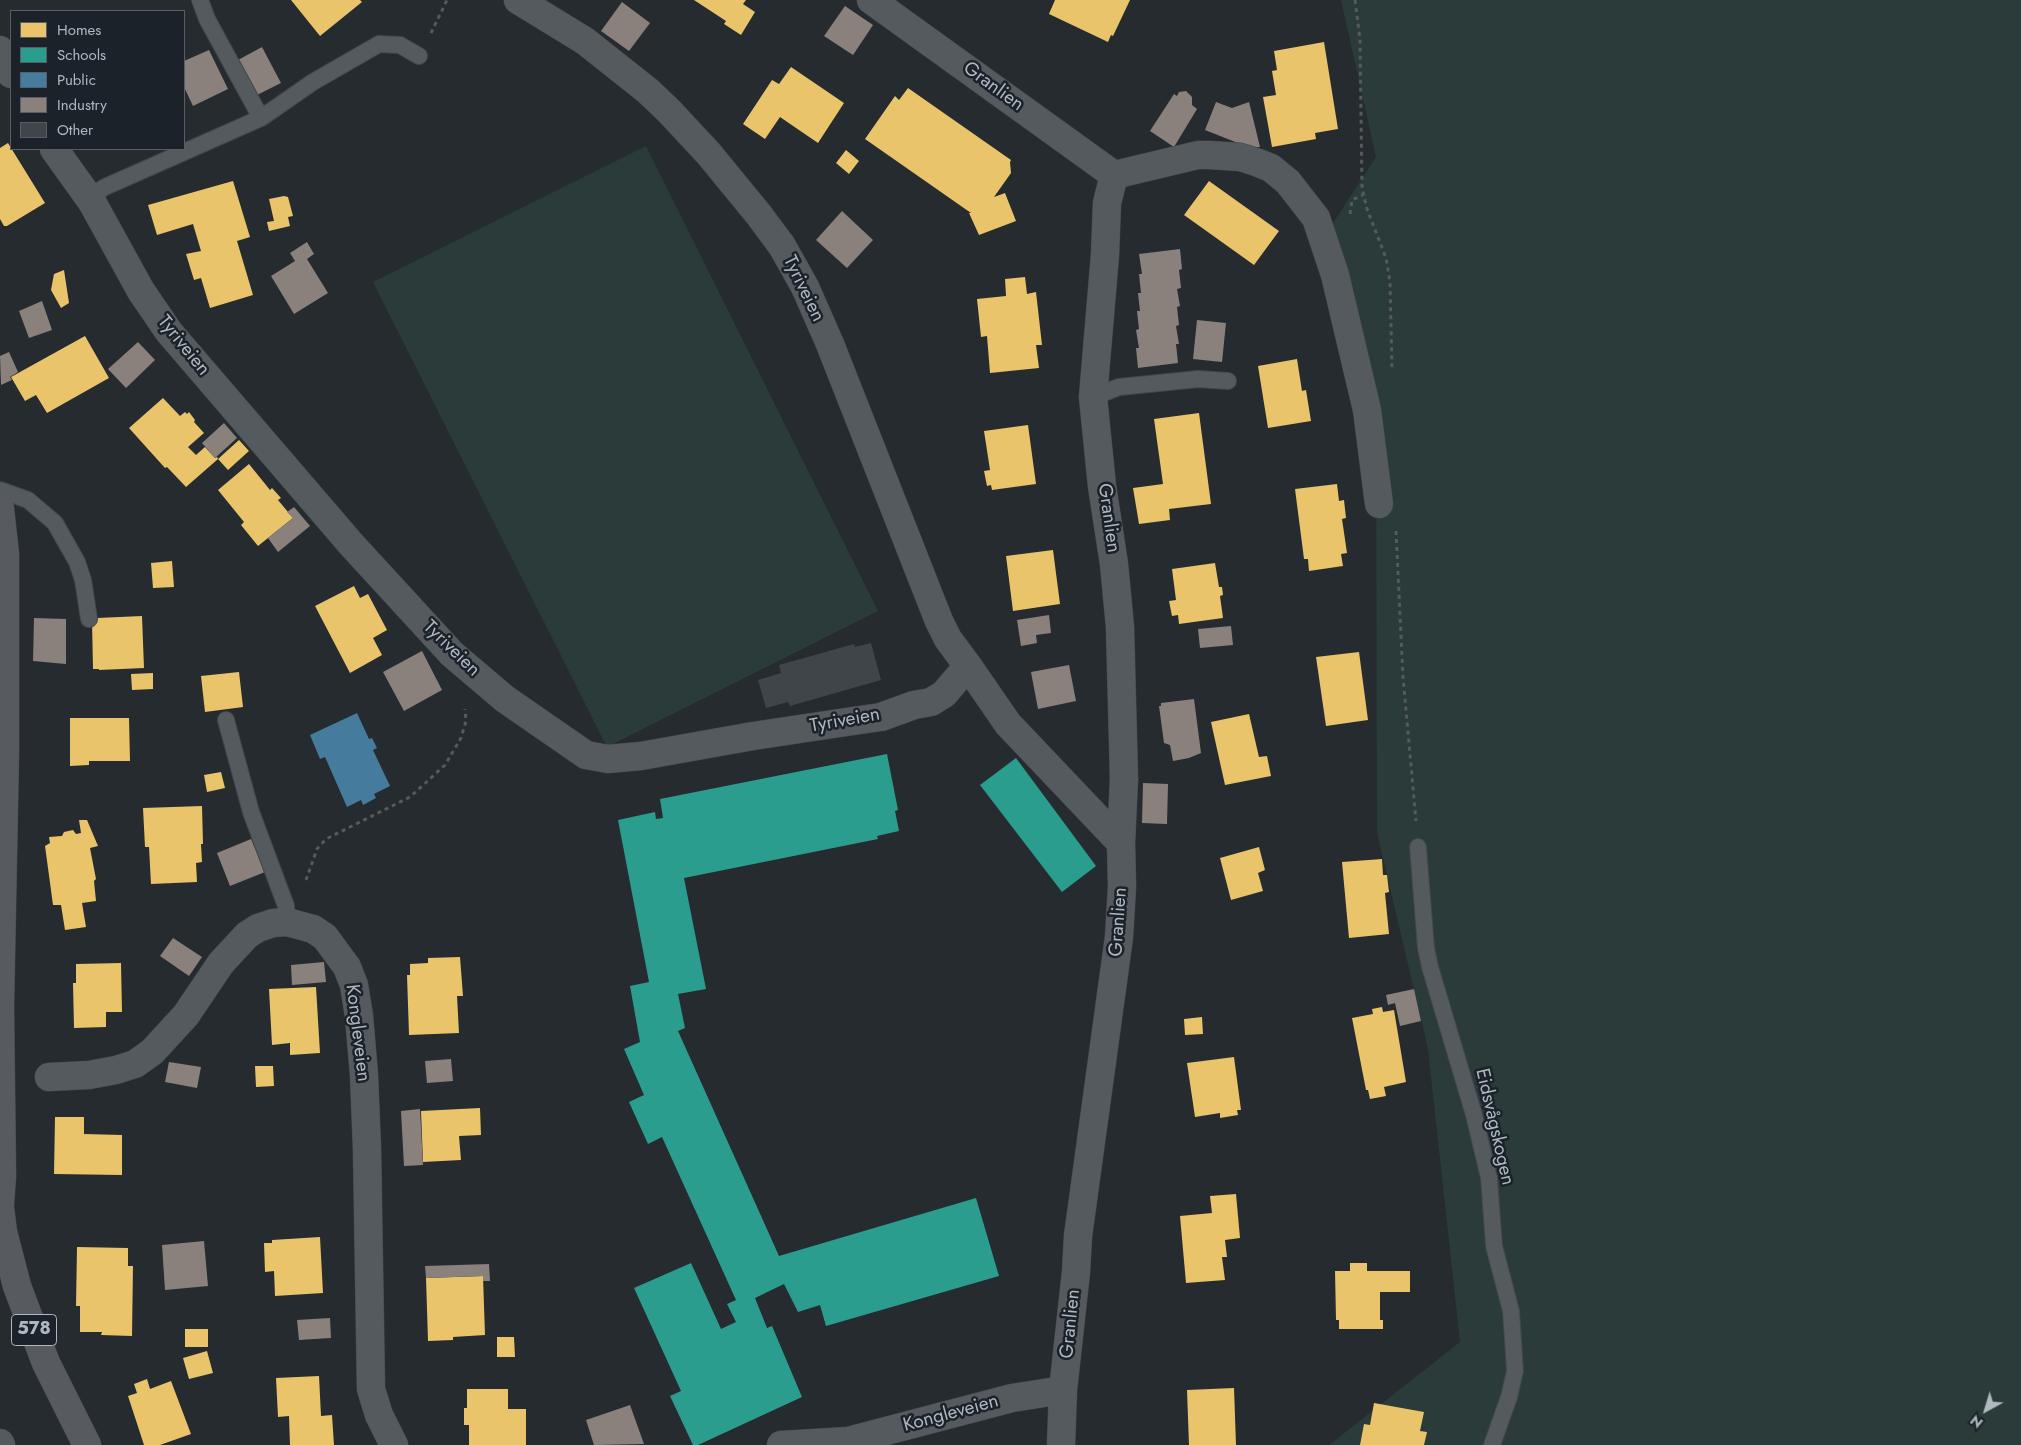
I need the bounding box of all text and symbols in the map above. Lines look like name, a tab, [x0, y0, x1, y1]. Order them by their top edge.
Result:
legend	[10, 10, 185, 150]
text: Homes	[57, 19, 101, 41]
text: Schools	[57, 44, 106, 66]
street label: Granlien	[958, 57, 1028, 117]
text: Public	[57, 69, 96, 91]
text: Industry	[57, 94, 107, 116]
text: Other	[57, 119, 93, 141]
street label: Tyriveien	[777, 252, 829, 326]
street label: Tyriveien	[152, 311, 214, 381]
street label: Granlien	[1092, 482, 1124, 554]
street label: Tyriveien	[418, 616, 484, 682]
street label: Tyriveien	[808, 704, 882, 738]
street label: Granlien	[1105, 887, 1133, 957]
street label: Kongleveien	[340, 983, 374, 1083]
street label: Eidsvågskogen	[1470, 1067, 1518, 1187]
street label: Granlien	[1056, 1288, 1086, 1360]
road number: 578	[12, 1314, 56, 1346]
north arrow	[1961, 1385, 2011, 1435]
street label: Kongleveien	[901, 1390, 1001, 1438]
text: N	[1966, 1410, 1987, 1433]

